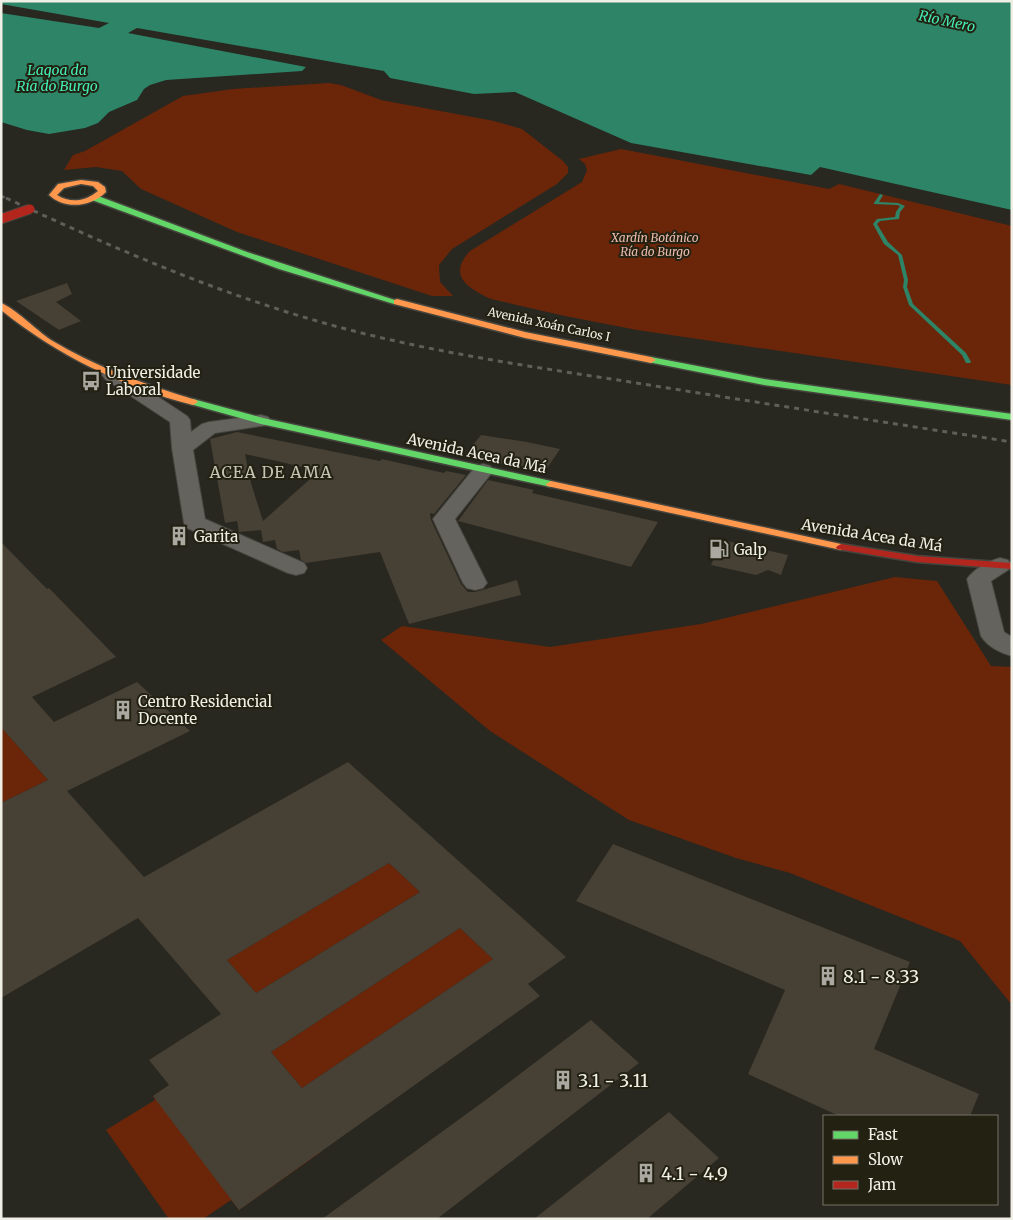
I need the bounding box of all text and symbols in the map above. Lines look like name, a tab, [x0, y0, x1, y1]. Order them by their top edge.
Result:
water label: Río Mero	[917, 6, 977, 36]
water label: Lagoa da Ría do Burgo	[16, 61, 98, 95]
park label: Xardín Botánico Ría do Burgo	[610, 230, 699, 259]
street label: Avenida Xoán Carlos I	[485, 303, 612, 344]
place label: Universidade Laboral	[106, 363, 201, 399]
bus stop icon: Universidade Laboral	[80, 370, 102, 392]
street label: Avenida Acea da Má	[404, 429, 549, 477]
district label: ACEA DE AMA	[208, 462, 333, 482]
street label: Avenida Acea da Má	[799, 514, 944, 556]
building icon: Garita	[168, 525, 190, 547]
place label: Garita	[194, 527, 238, 546]
fuel station icon: Galp	[708, 538, 730, 560]
place label: Galp	[734, 540, 767, 559]
place label: Centro Residencial Docente	[138, 692, 272, 728]
building icon: Centro Residencial Docente	[112, 699, 134, 721]
building icon: 8.1 - 8.33	[817, 965, 839, 987]
place label: 8.1 - 8.33	[843, 965, 919, 988]
building icon: 3.1 - 3.11	[552, 1069, 574, 1091]
place label: 3.1 - 3.11	[578, 1069, 648, 1092]
legend	[823, 1115, 998, 1205]
text: Fast	[868, 1125, 898, 1144]
text: Slow	[868, 1150, 903, 1169]
building icon: 4.1 - 4.9	[635, 1162, 657, 1184]
place label: 4.1 - 4.9	[661, 1162, 728, 1185]
text: Jam	[867, 1175, 896, 1194]

